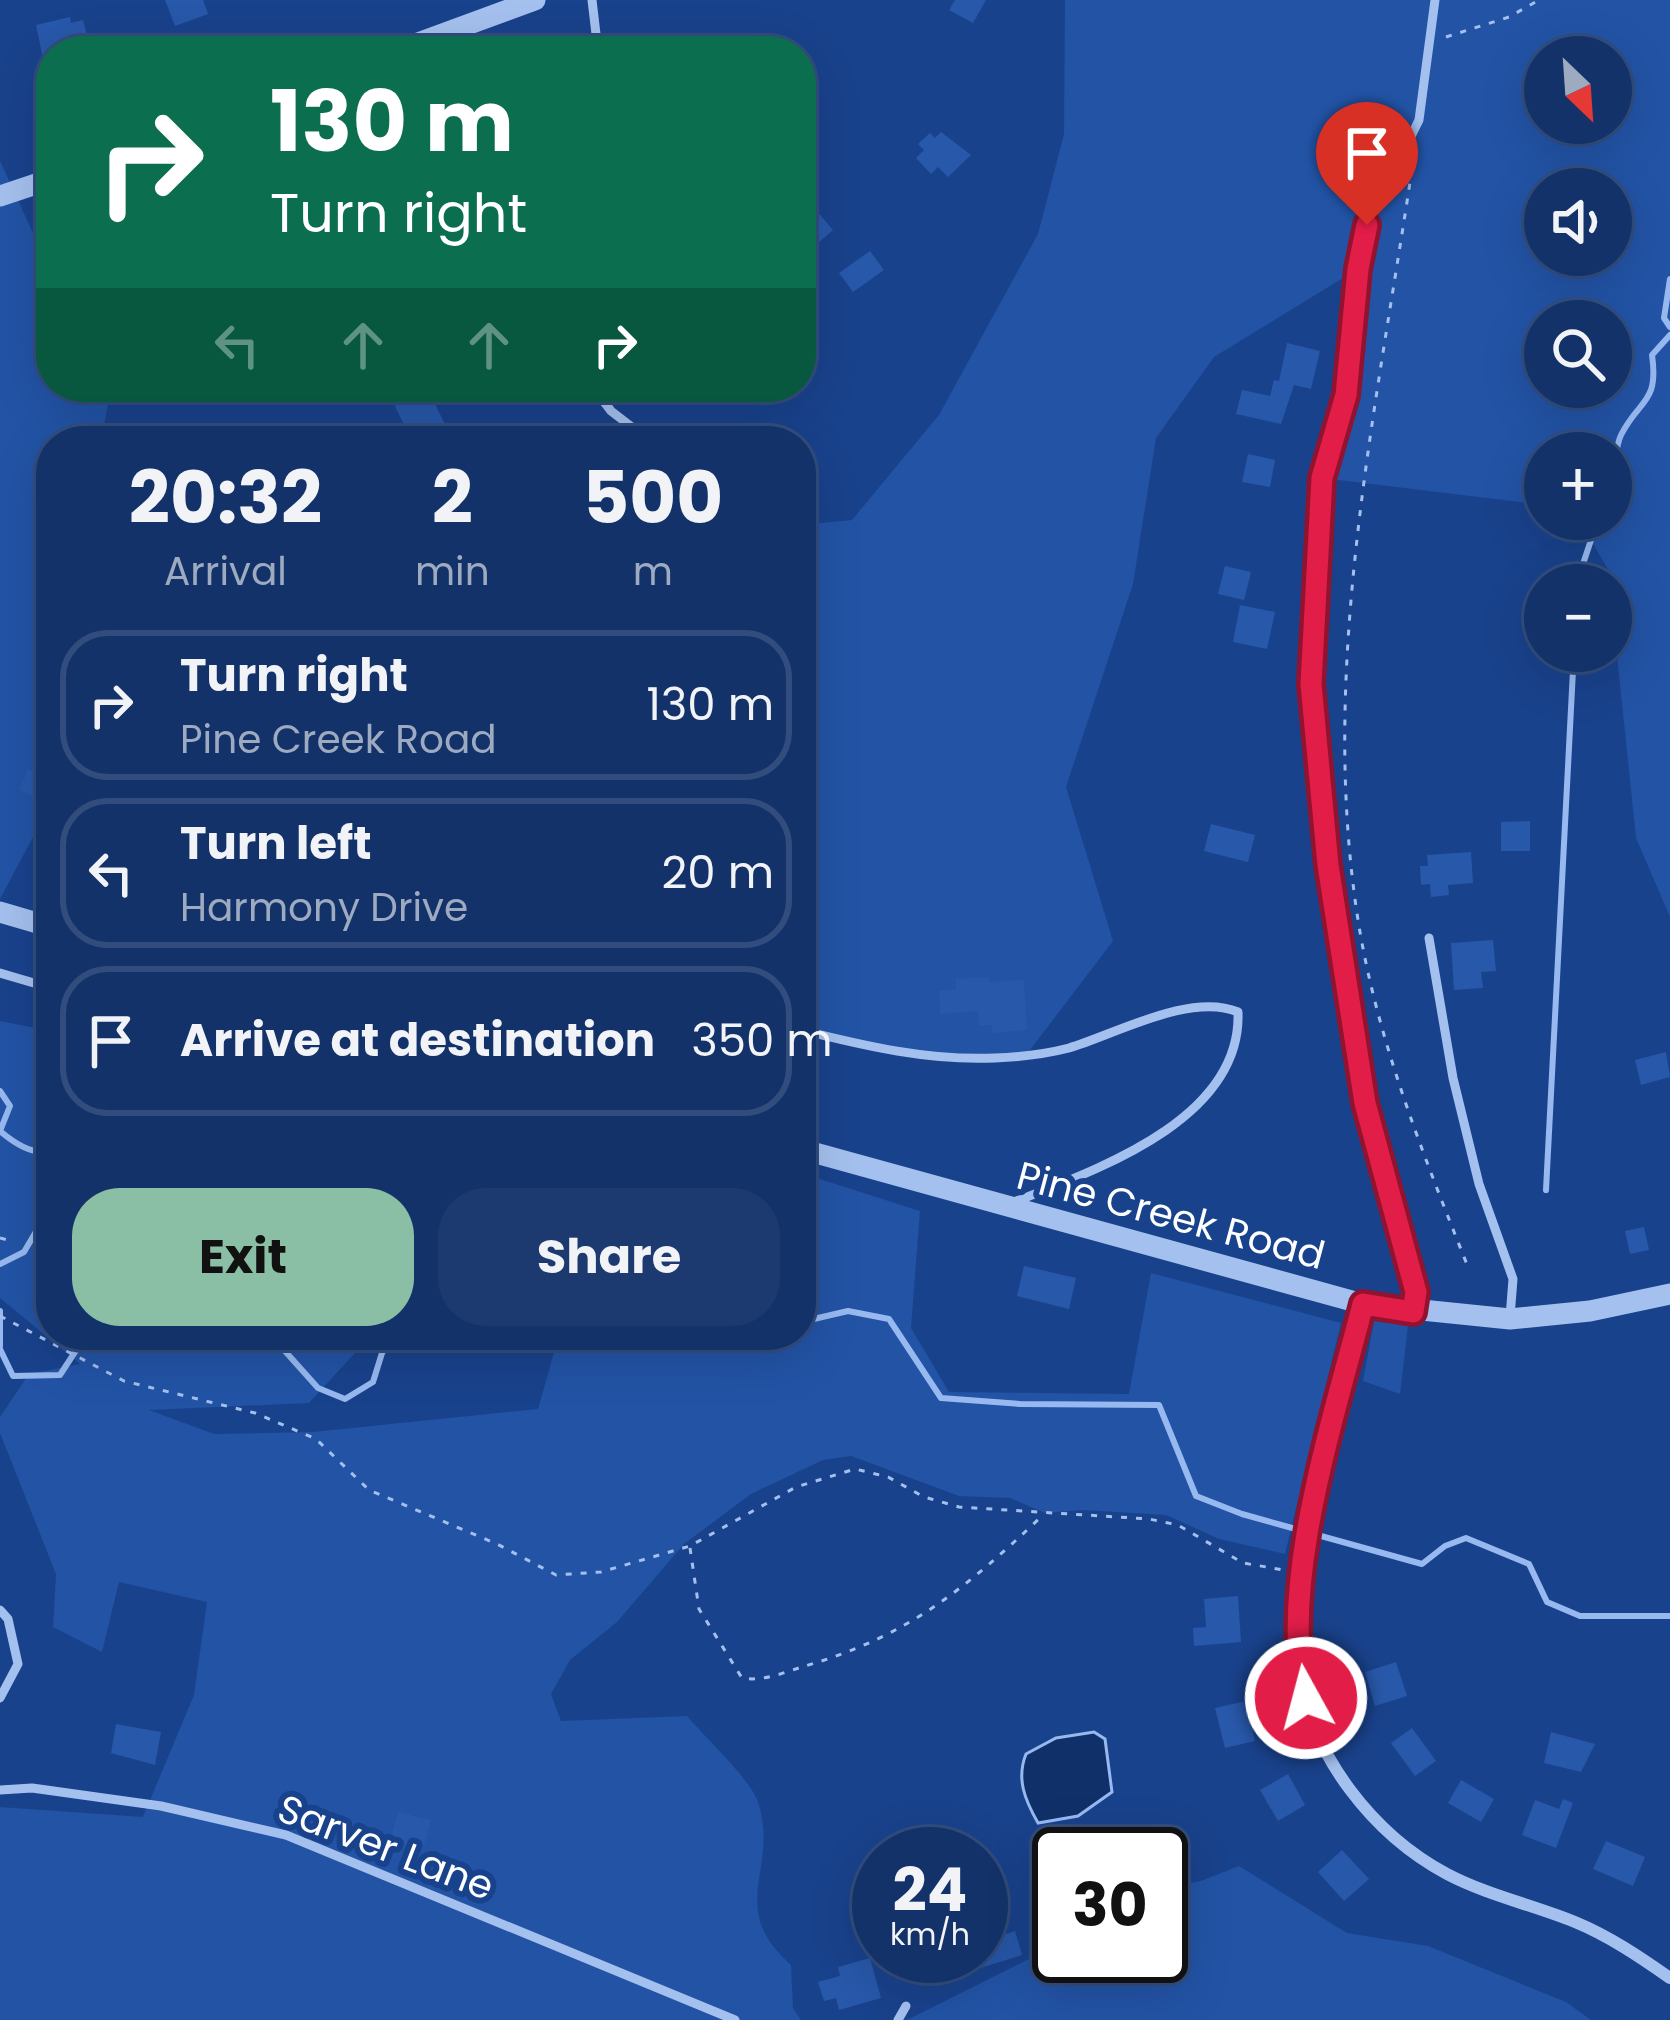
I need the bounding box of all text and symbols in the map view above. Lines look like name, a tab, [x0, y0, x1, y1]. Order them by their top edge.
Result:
north arrow	[1524, 36, 1632, 144]
map controls	[1524, 36, 1632, 672]
text: 130 m	[270, 63, 514, 180]
icon: right	[72, 84, 228, 240]
pin	[1316, 102, 1418, 225]
icon: arrive	[1334, 120, 1400, 186]
button: sound	[1524, 168, 1632, 276]
text: Turn right	[270, 175, 527, 251]
button: search	[1524, 300, 1632, 408]
icon: left	[204, 312, 270, 378]
icon: ahead	[330, 312, 396, 378]
icon: ahead	[456, 312, 522, 378]
icon: right	[582, 312, 648, 378]
button: +	[1524, 432, 1632, 540]
text: 20:32	[129, 447, 322, 548]
text: 2	[432, 447, 473, 548]
text: 500	[582, 447, 723, 548]
text: Arrival	[164, 544, 287, 599]
text: min	[415, 544, 490, 599]
text: m	[633, 544, 673, 599]
button: −	[1524, 564, 1632, 672]
text: Turn right	[180, 644, 408, 707]
icon: right	[78, 672, 144, 738]
text: 130 m	[646, 673, 774, 736]
text: Pine Creek Road	[180, 712, 497, 767]
text: Turn left	[180, 812, 372, 875]
icon: left	[78, 840, 144, 906]
text: 20 m	[661, 841, 774, 904]
text: Harmony Drive	[180, 880, 468, 935]
icon: arrive	[78, 1008, 144, 1074]
text: Arrive at destination	[180, 1009, 655, 1072]
text: 350 m	[691, 1009, 833, 1072]
street label: Pine Creek Road	[1011, 1148, 1331, 1283]
button: Exit	[72, 1188, 414, 1326]
button: Share	[438, 1188, 780, 1326]
position arrow	[1243, 1635, 1369, 1761]
street label: Sarver Lane	[270, 1781, 502, 1914]
speed limit sign: 30	[1032, 1827, 1188, 1983]
text: 24	[893, 1848, 967, 1932]
text: km/h	[890, 1913, 970, 1956]

